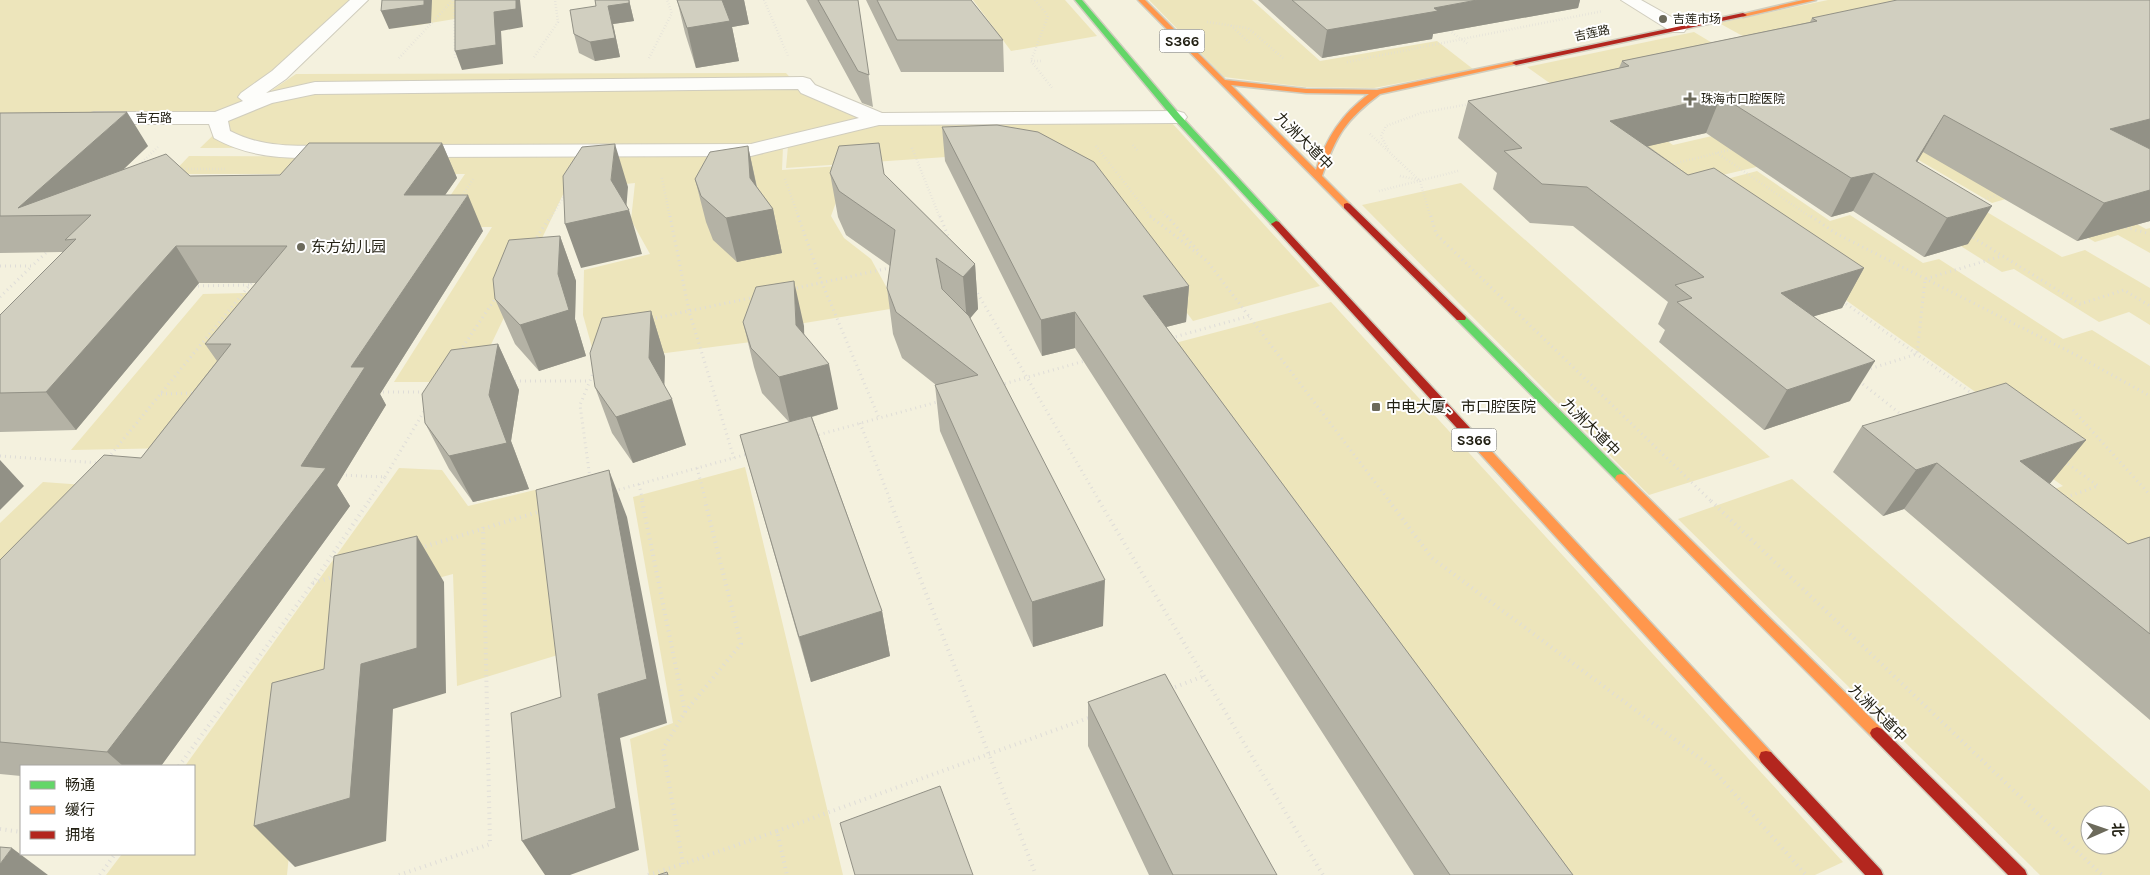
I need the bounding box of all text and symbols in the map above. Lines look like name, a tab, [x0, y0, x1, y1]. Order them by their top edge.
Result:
place label: 吉莲市场	[1673, 12, 1721, 26]
marker: 吉莲市场	[1657, 13, 1669, 25]
street label: 吉莲路	[1573, 22, 1611, 44]
road number: S366	[1160, 29, 1204, 52]
marker: 珠海市口腔医院	[1683, 92, 1697, 106]
place label: 珠海市口腔医院	[1701, 92, 1785, 106]
street label: 九洲大道中	[1271, 108, 1337, 174]
street label: 吉石路	[136, 111, 172, 125]
place label: 东方幼儿园	[311, 238, 386, 256]
marker: 东方幼儿园	[295, 241, 307, 253]
street label: 九洲大道中	[1558, 394, 1624, 460]
place label: 中电大厦、市口腔医院	[1386, 398, 1536, 416]
marker: 中电大厦、市口腔医院	[1370, 401, 1382, 413]
road number: S366	[1452, 428, 1496, 452]
street label: 九洲大道中	[1845, 680, 1911, 746]
legend	[20, 765, 195, 855]
text: 畅通	[65, 776, 95, 794]
text: 缓行	[65, 801, 95, 819]
north arrow	[2080, 805, 2130, 855]
text: 北	[2109, 822, 2126, 837]
text: 拥堵	[65, 826, 95, 844]

